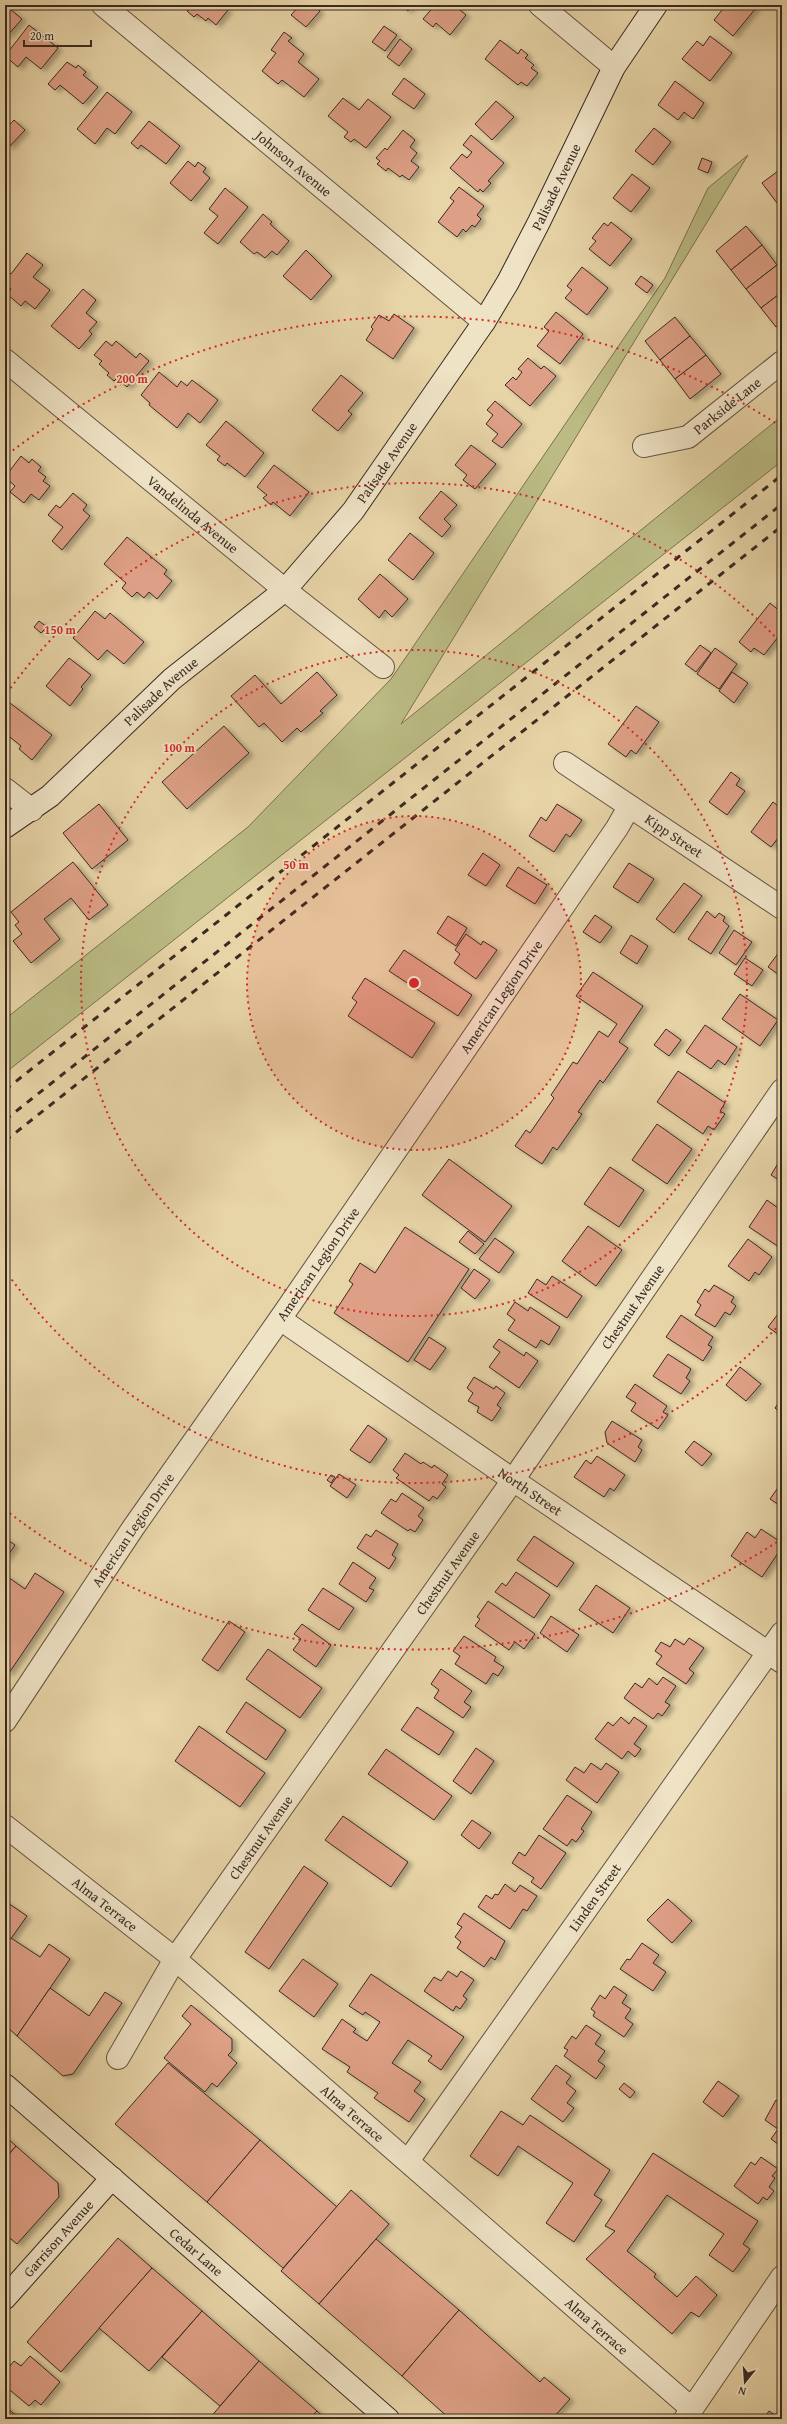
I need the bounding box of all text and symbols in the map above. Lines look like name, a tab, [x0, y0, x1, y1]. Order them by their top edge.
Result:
scale bar	[24, 22, 91, 48]
text: 20 m	[30, 27, 54, 44]
street label: Johnson Avenue	[250, 125, 337, 202]
street label: Palisade Avenue	[526, 140, 586, 234]
text: 200 m	[116, 370, 149, 387]
street label: Parkside Lane	[689, 372, 766, 439]
street label: Palisade Avenue	[352, 417, 422, 507]
street label: Vandelinda Avenue	[143, 471, 243, 558]
text: 150 m	[44, 621, 77, 638]
street label: Palisade Avenue	[119, 652, 203, 730]
text: 100 m	[163, 739, 196, 756]
street label: Kipp Street	[641, 809, 707, 862]
text: 50 m	[283, 856, 309, 873]
street label: American Legion Drive	[455, 935, 548, 1058]
centre of rings	[407, 976, 421, 990]
street label: American Legion Drive	[272, 1203, 364, 1325]
street label: Chestnut Avenue	[596, 1260, 669, 1353]
street label: North Street	[494, 1463, 566, 1521]
street label: American Legion Drive	[87, 1468, 179, 1591]
street label: Chestnut Avenue	[411, 1526, 485, 1619]
street label: Chestnut Avenue	[224, 1791, 298, 1884]
street label: Linden Street	[564, 1859, 626, 1935]
street label: Alma Terrace	[68, 1872, 142, 1937]
street label: Alma Terrace	[316, 2080, 389, 2147]
street label: Garrison Avenue	[18, 2195, 98, 2281]
street label: Cedar Lane	[165, 2223, 228, 2281]
street label: Alma Terrace	[561, 2293, 633, 2360]
north arrow	[725, 2362, 765, 2402]
text: N	[736, 2383, 748, 2400]

